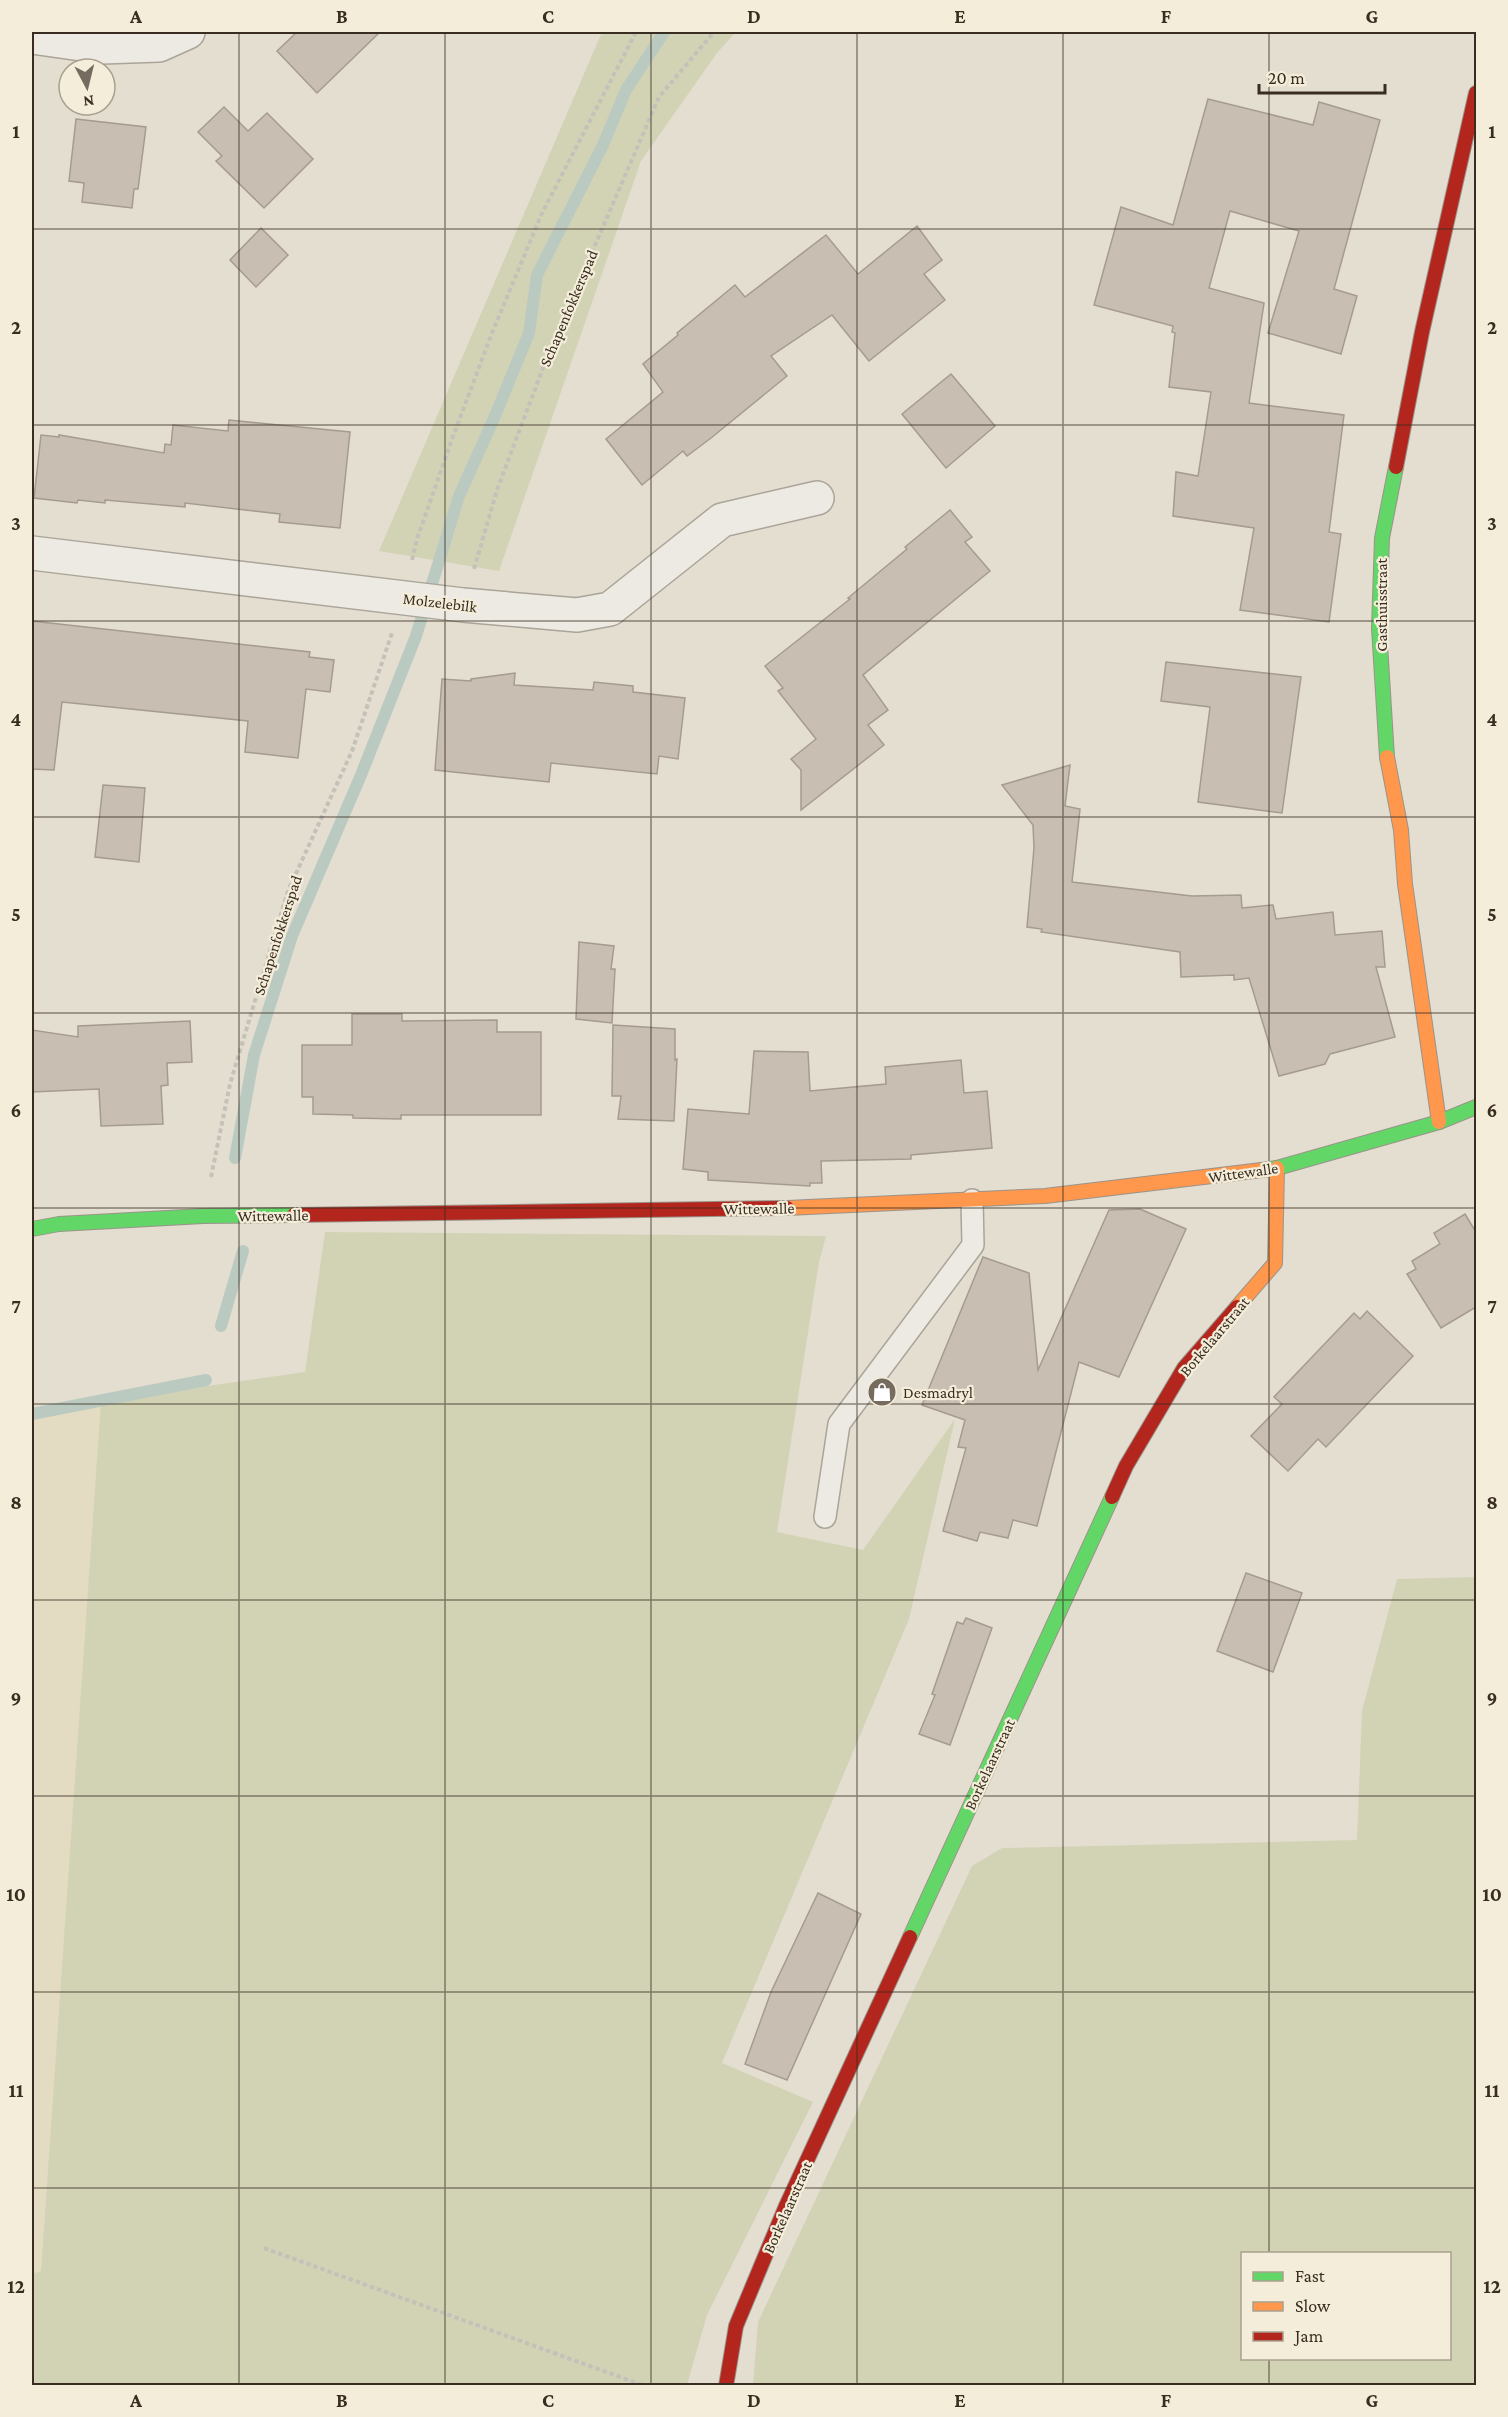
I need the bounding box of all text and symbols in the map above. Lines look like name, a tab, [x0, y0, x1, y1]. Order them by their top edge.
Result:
text: A	[129, 5, 143, 27]
text: B	[336, 5, 348, 27]
text: C	[542, 5, 554, 27]
text: D	[747, 5, 761, 27]
text: E	[954, 5, 966, 27]
text: F	[1161, 5, 1172, 27]
text: G	[1366, 5, 1379, 27]
north arrow	[57, 57, 117, 117]
scale bar	[1259, 57, 1385, 95]
text: 20 m	[1268, 68, 1305, 88]
text: N	[82, 92, 95, 111]
text: 1	[12, 120, 20, 142]
text: 1	[1488, 120, 1496, 142]
street label: Schapenfokkerspad	[536, 247, 602, 369]
text: 2	[11, 316, 21, 338]
text: 2	[1487, 316, 1497, 338]
text: 3	[11, 512, 21, 534]
text: 3	[1487, 512, 1497, 534]
street label: Gasthuisstraat	[1373, 557, 1390, 652]
street label: Molzelebilk	[402, 590, 478, 616]
text: 4	[11, 708, 22, 730]
text: 4	[1487, 708, 1498, 730]
street label: Schapenfokkerspad	[250, 873, 306, 998]
text: 5	[11, 903, 21, 925]
text: 5	[1487, 903, 1497, 925]
text: 6	[11, 1099, 21, 1121]
text: 6	[1487, 1099, 1497, 1121]
street label: Wittewalle	[1207, 1159, 1279, 1186]
street label: Wittewalle	[724, 1199, 794, 1218]
street label: Wittewalle	[238, 1206, 308, 1225]
street label: Borkelaarstraat	[1176, 1293, 1253, 1380]
text: 7	[11, 1295, 21, 1317]
text: 7	[1487, 1295, 1497, 1317]
shop icon: Desmadryl	[866, 1376, 898, 1408]
place label: Desmadryl	[903, 1384, 973, 1402]
text: 8	[10, 1491, 22, 1513]
text: 8	[1486, 1491, 1498, 1513]
text: 9	[11, 1687, 21, 1709]
text: 9	[1487, 1687, 1497, 1709]
street label: Borkelaarstraat	[961, 1715, 1018, 1812]
text: 10	[6, 1883, 26, 1905]
text: 10	[1482, 1883, 1502, 1905]
text: 11	[9, 2079, 24, 2101]
text: 11	[1485, 2079, 1500, 2101]
street label: Borkelaarstraat	[760, 2158, 816, 2256]
legend	[1241, 2252, 1451, 2360]
text: Fast	[1295, 2266, 1326, 2286]
text: 12	[7, 2275, 25, 2297]
text: 12	[1483, 2275, 1501, 2297]
text: Slow	[1295, 2296, 1331, 2316]
text: Jam	[1293, 2326, 1324, 2346]
text: A	[129, 2389, 143, 2411]
text: B	[336, 2389, 348, 2411]
text: C	[542, 2389, 554, 2411]
text: D	[747, 2389, 761, 2411]
text: E	[954, 2389, 966, 2411]
text: F	[1161, 2389, 1172, 2411]
text: G	[1366, 2389, 1379, 2411]

